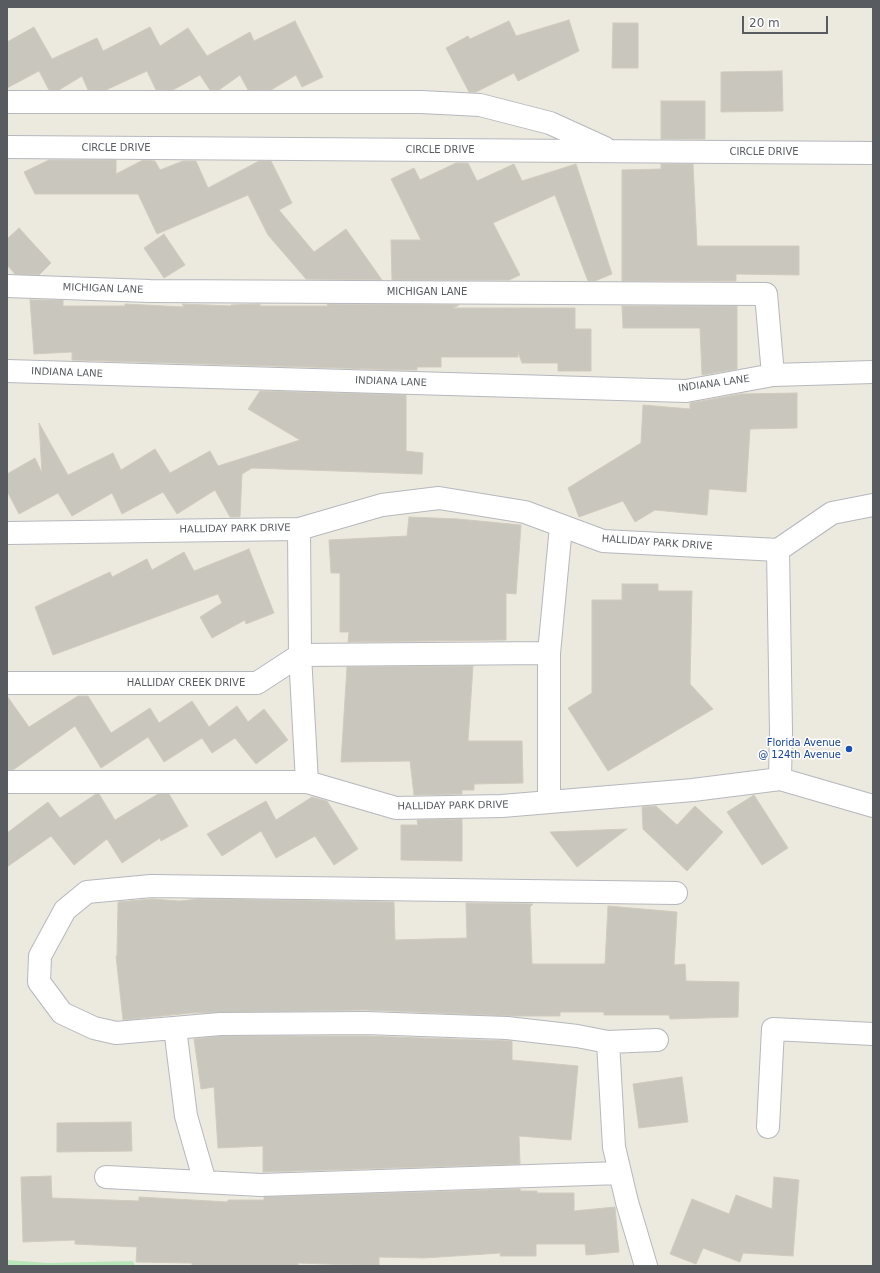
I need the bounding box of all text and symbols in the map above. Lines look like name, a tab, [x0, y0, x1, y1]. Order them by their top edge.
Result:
scale bar	[744, 8, 830, 34]
text: 20 m	[749, 16, 780, 30]
street label: CIRCLE DRIVE	[81, 142, 151, 154]
street label: CIRCLE DRIVE	[405, 144, 475, 156]
street label: CIRCLE DRIVE	[729, 146, 799, 158]
street label: MICHIGAN LANE	[62, 282, 144, 296]
street label: MICHIGAN LANE	[387, 286, 467, 298]
street label: INDIANA LANE	[31, 366, 103, 380]
street label: INDIANA LANE	[678, 373, 750, 395]
street label: INDIANA LANE	[355, 375, 427, 389]
street label: HALLIDAY PARK DRIVE	[179, 522, 291, 536]
street label: HALLIDAY PARK DRIVE	[601, 533, 713, 553]
street label: HALLIDAY CREEK DRIVE	[127, 677, 245, 689]
place label: Florida Avenue @ 124th Avenue	[758, 737, 841, 760]
marker: Florida Avenue @ 124th Avenue	[844, 744, 854, 754]
street label: HALLIDAY PARK DRIVE	[397, 799, 509, 813]

